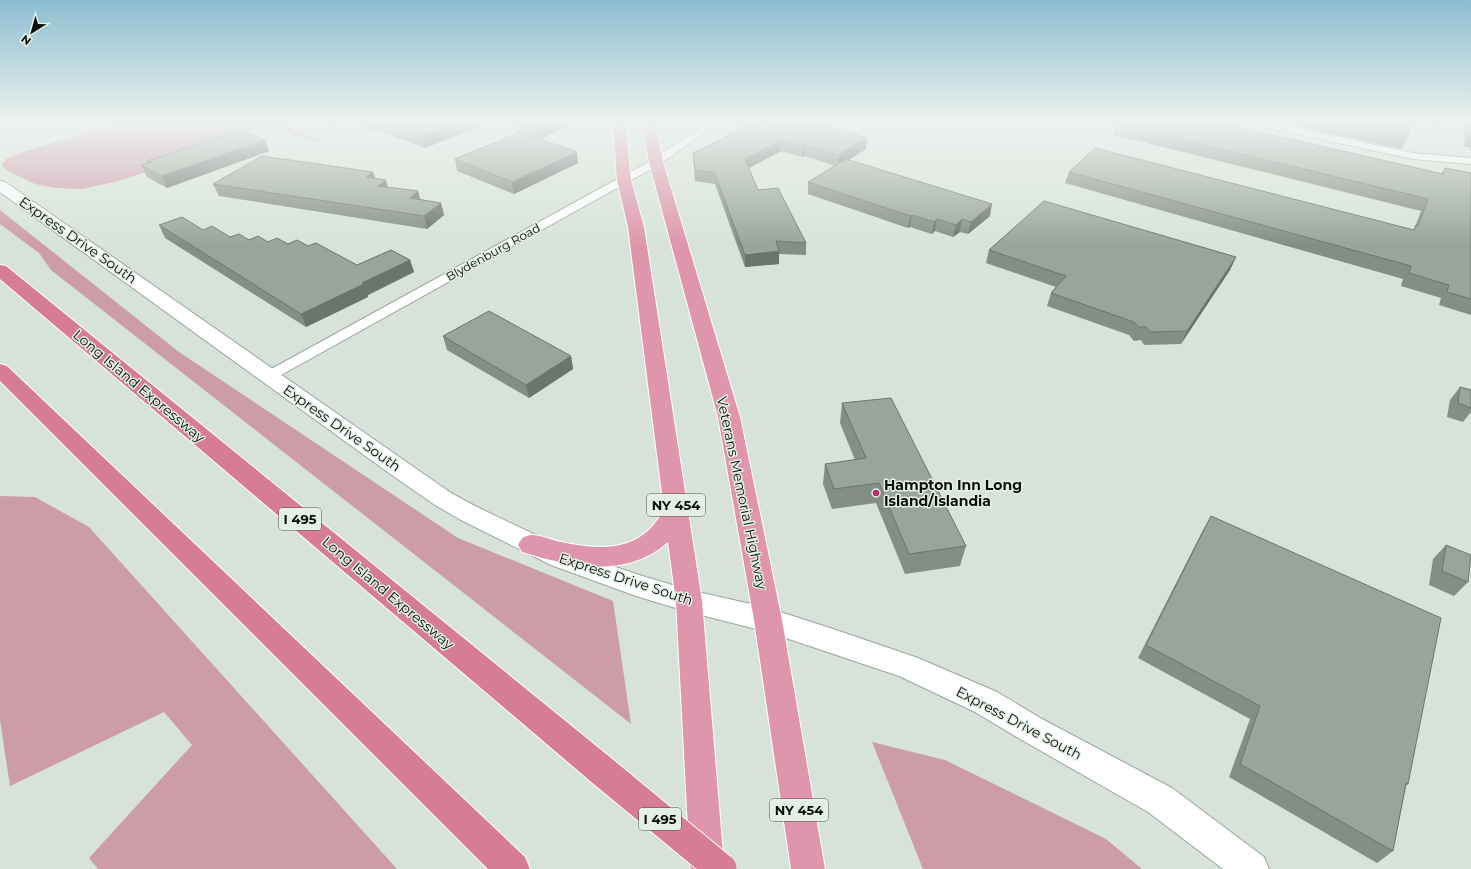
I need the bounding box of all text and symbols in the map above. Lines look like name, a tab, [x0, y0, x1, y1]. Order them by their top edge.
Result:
north arrow	[12, 12, 52, 52]
text: N	[18, 32, 34, 48]
street label: Express Drive South	[16, 193, 140, 287]
street label: Blydenburg Road	[443, 220, 543, 284]
street label: Long Island Expressway	[69, 326, 209, 447]
street label: Express Drive South	[280, 381, 404, 475]
street label: Veterans Memorial Highway	[713, 395, 771, 591]
place label: Hampton Inn Long Island/Islandia	[884, 476, 1022, 510]
marker: Hampton Inn Long Island/Islandia	[871, 488, 881, 498]
road number: NY 454	[647, 494, 705, 516]
road number: I 495	[279, 508, 321, 530]
street label: Long Island Expressway	[318, 533, 458, 654]
street label: Express Drive South	[557, 549, 695, 609]
street label: Express Drive South	[953, 682, 1085, 764]
road number: NY 454	[770, 799, 828, 821]
road number: I 495	[639, 808, 681, 830]

